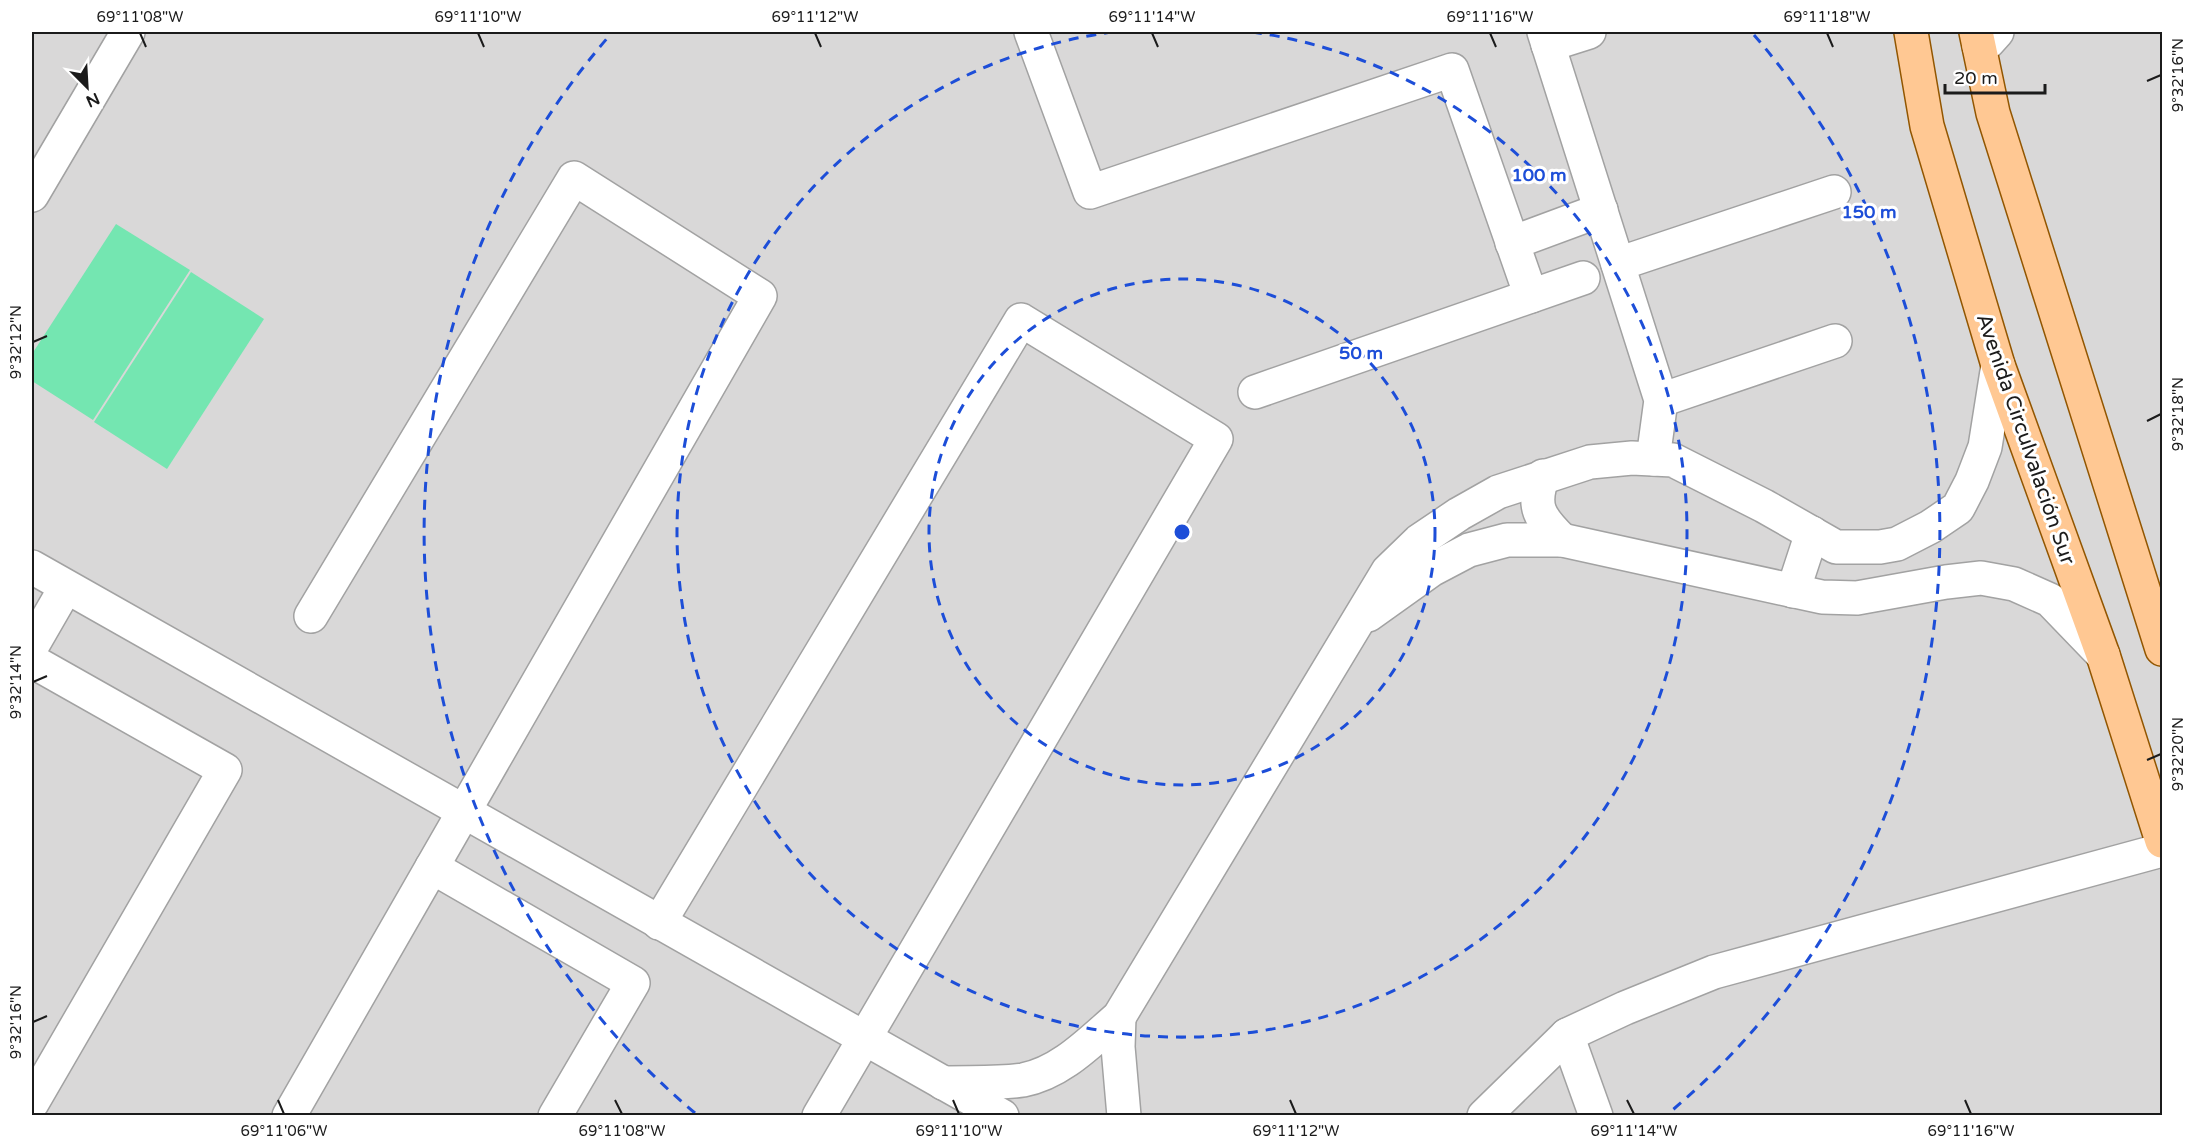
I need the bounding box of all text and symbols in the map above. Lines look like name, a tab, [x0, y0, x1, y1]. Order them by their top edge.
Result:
text: 69°11'08"W	[97, 8, 183, 26]
text: 69°11'10"W	[435, 8, 521, 26]
text: 69°11'12"W	[772, 8, 858, 26]
text: 69°11'14"W	[1109, 8, 1195, 26]
text: 69°11'16"W	[1447, 8, 1533, 26]
text: 69°11'18"W	[1784, 8, 1870, 26]
text: 9°32'16"N	[2169, 38, 2187, 112]
north arrow	[57, 57, 117, 117]
scale bar	[1945, 57, 2046, 95]
text: 20 m	[1954, 67, 1998, 89]
text: N	[83, 88, 103, 112]
text: 100 m	[1511, 164, 1567, 186]
text: 150 m	[1841, 201, 1897, 223]
text: 9°32'12"N	[7, 305, 25, 379]
street label: Avenida Circulvalación Sur	[1971, 310, 2080, 568]
text: 50 m	[1339, 342, 1383, 364]
text: 9°32'18"N	[2169, 377, 2187, 451]
centre of rings	[1172, 522, 1192, 542]
text: 9°32'14"N	[7, 645, 25, 719]
text: 9°32'20"N	[2169, 717, 2187, 791]
text: 9°32'16"N	[7, 985, 25, 1059]
text: 69°11'06"W	[241, 1122, 327, 1140]
text: 69°11'08"W	[579, 1122, 665, 1140]
text: 69°11'10"W	[916, 1122, 1002, 1140]
text: 69°11'12"W	[1253, 1122, 1339, 1140]
text: 69°11'14"W	[1591, 1122, 1677, 1140]
text: 69°11'16"W	[1928, 1122, 2014, 1140]

